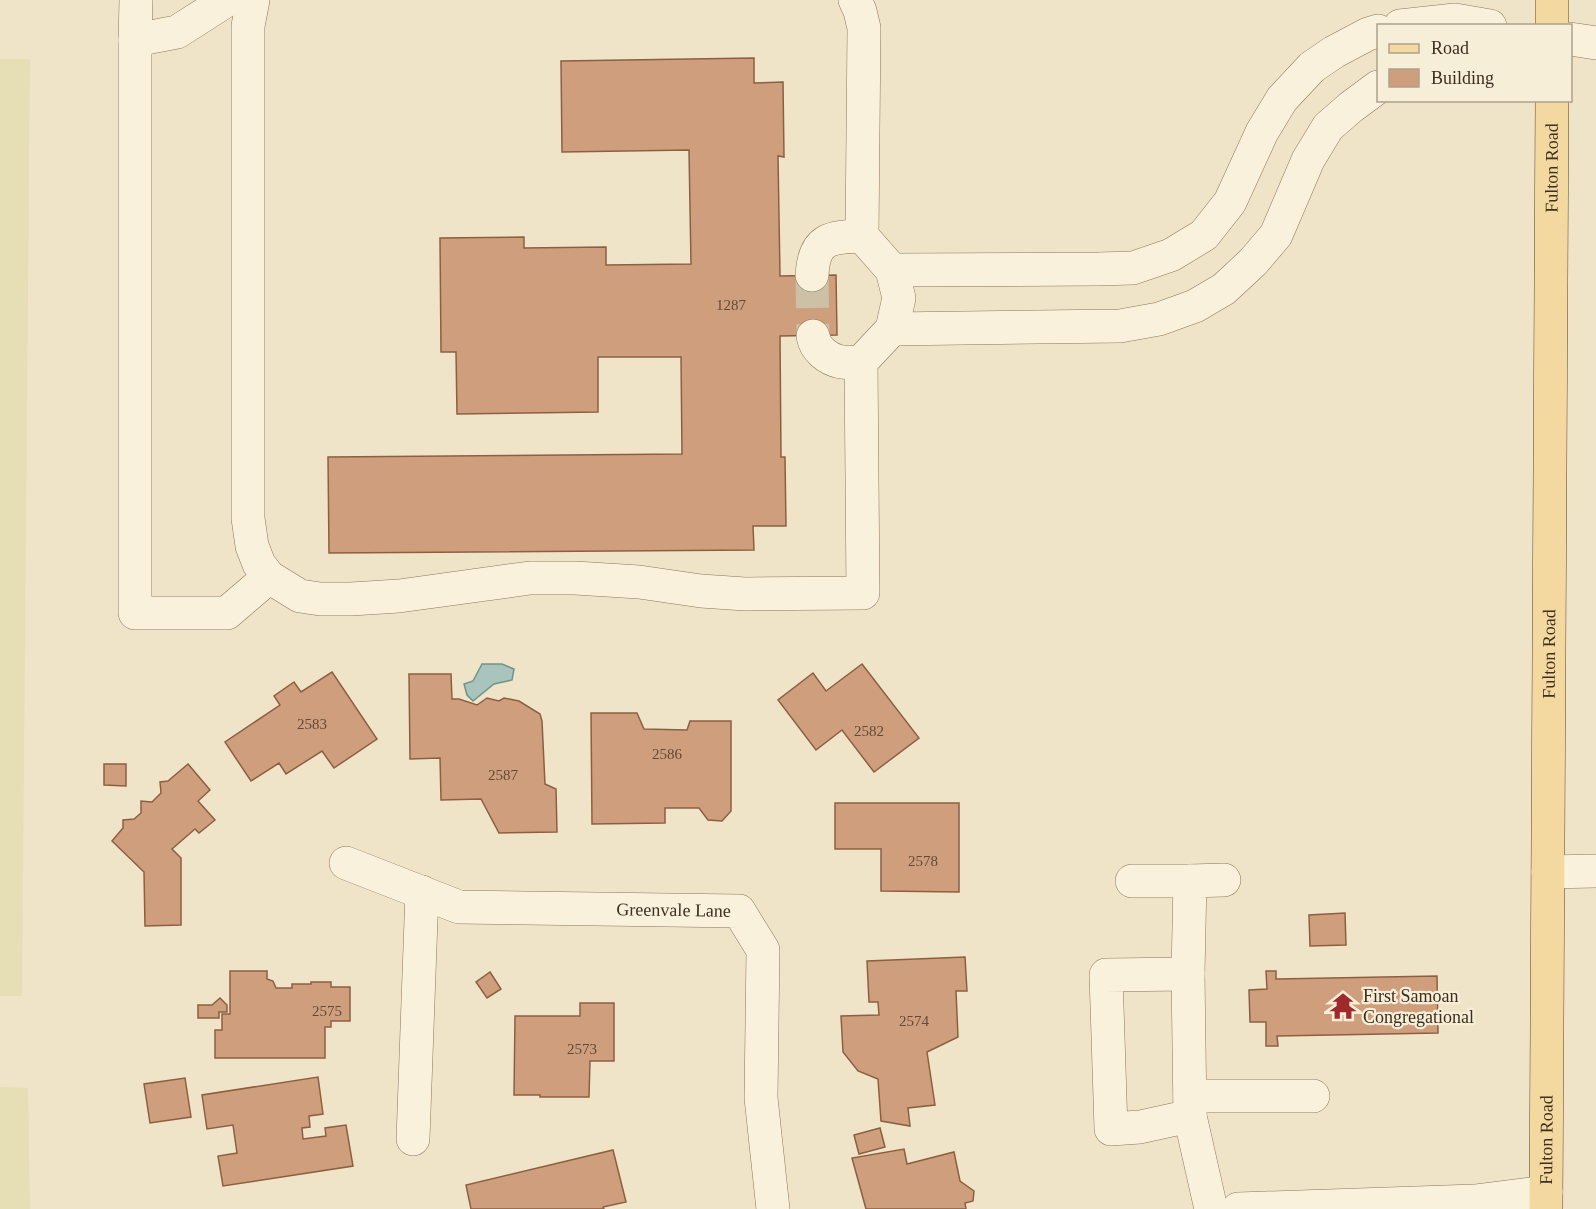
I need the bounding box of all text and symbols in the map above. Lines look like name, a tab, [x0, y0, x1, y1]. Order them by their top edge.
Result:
legend	[1377, 24, 1572, 102]
text: Road	[1431, 38, 1469, 58]
text: Building	[1431, 68, 1494, 88]
street label: Fulton Road	[1541, 123, 1562, 213]
house number: 1287	[716, 297, 747, 313]
street label: Fulton Road	[1539, 609, 1559, 699]
house number: 2583	[297, 716, 327, 732]
house number: 2582	[854, 723, 884, 739]
house number: 2586	[652, 746, 683, 762]
house number: 2587	[488, 767, 519, 783]
house number: 2578	[908, 853, 938, 869]
street label: Greenvale Lane	[616, 899, 731, 921]
place label: First Samoan Congregational	[1363, 986, 1474, 1027]
temple icon: First Samoan Congregational	[1328, 991, 1358, 1021]
house number: 2575	[312, 1003, 342, 1019]
house number: 2574	[899, 1013, 930, 1029]
house number: 2573	[567, 1041, 597, 1057]
street label: Fulton Road	[1536, 1095, 1557, 1185]

